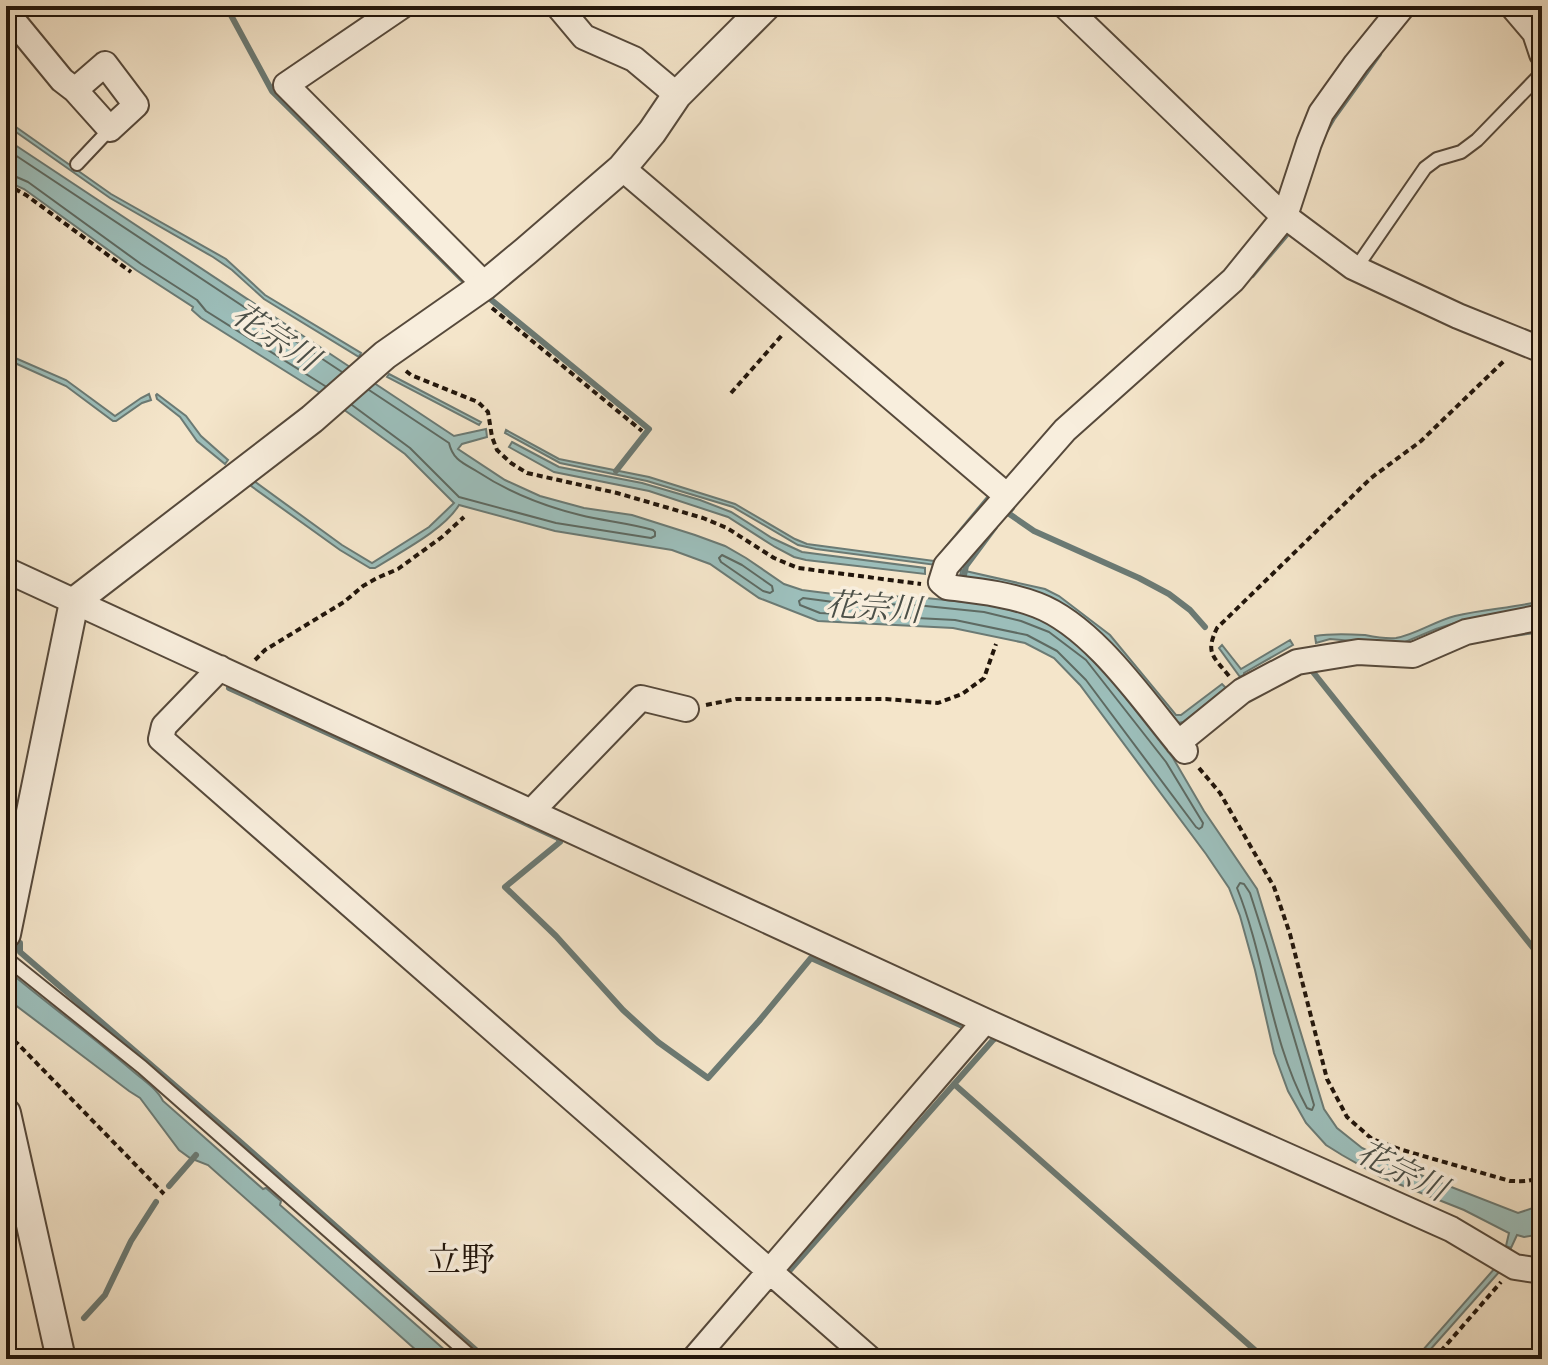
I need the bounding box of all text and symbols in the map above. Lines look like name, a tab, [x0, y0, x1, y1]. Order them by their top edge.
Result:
water label: 花宗川	[225, 297, 327, 380]
water label: 花宗川	[824, 588, 925, 630]
water label: 花宗川	[1351, 1135, 1455, 1210]
district label: 立野	[427, 1242, 495, 1279]

